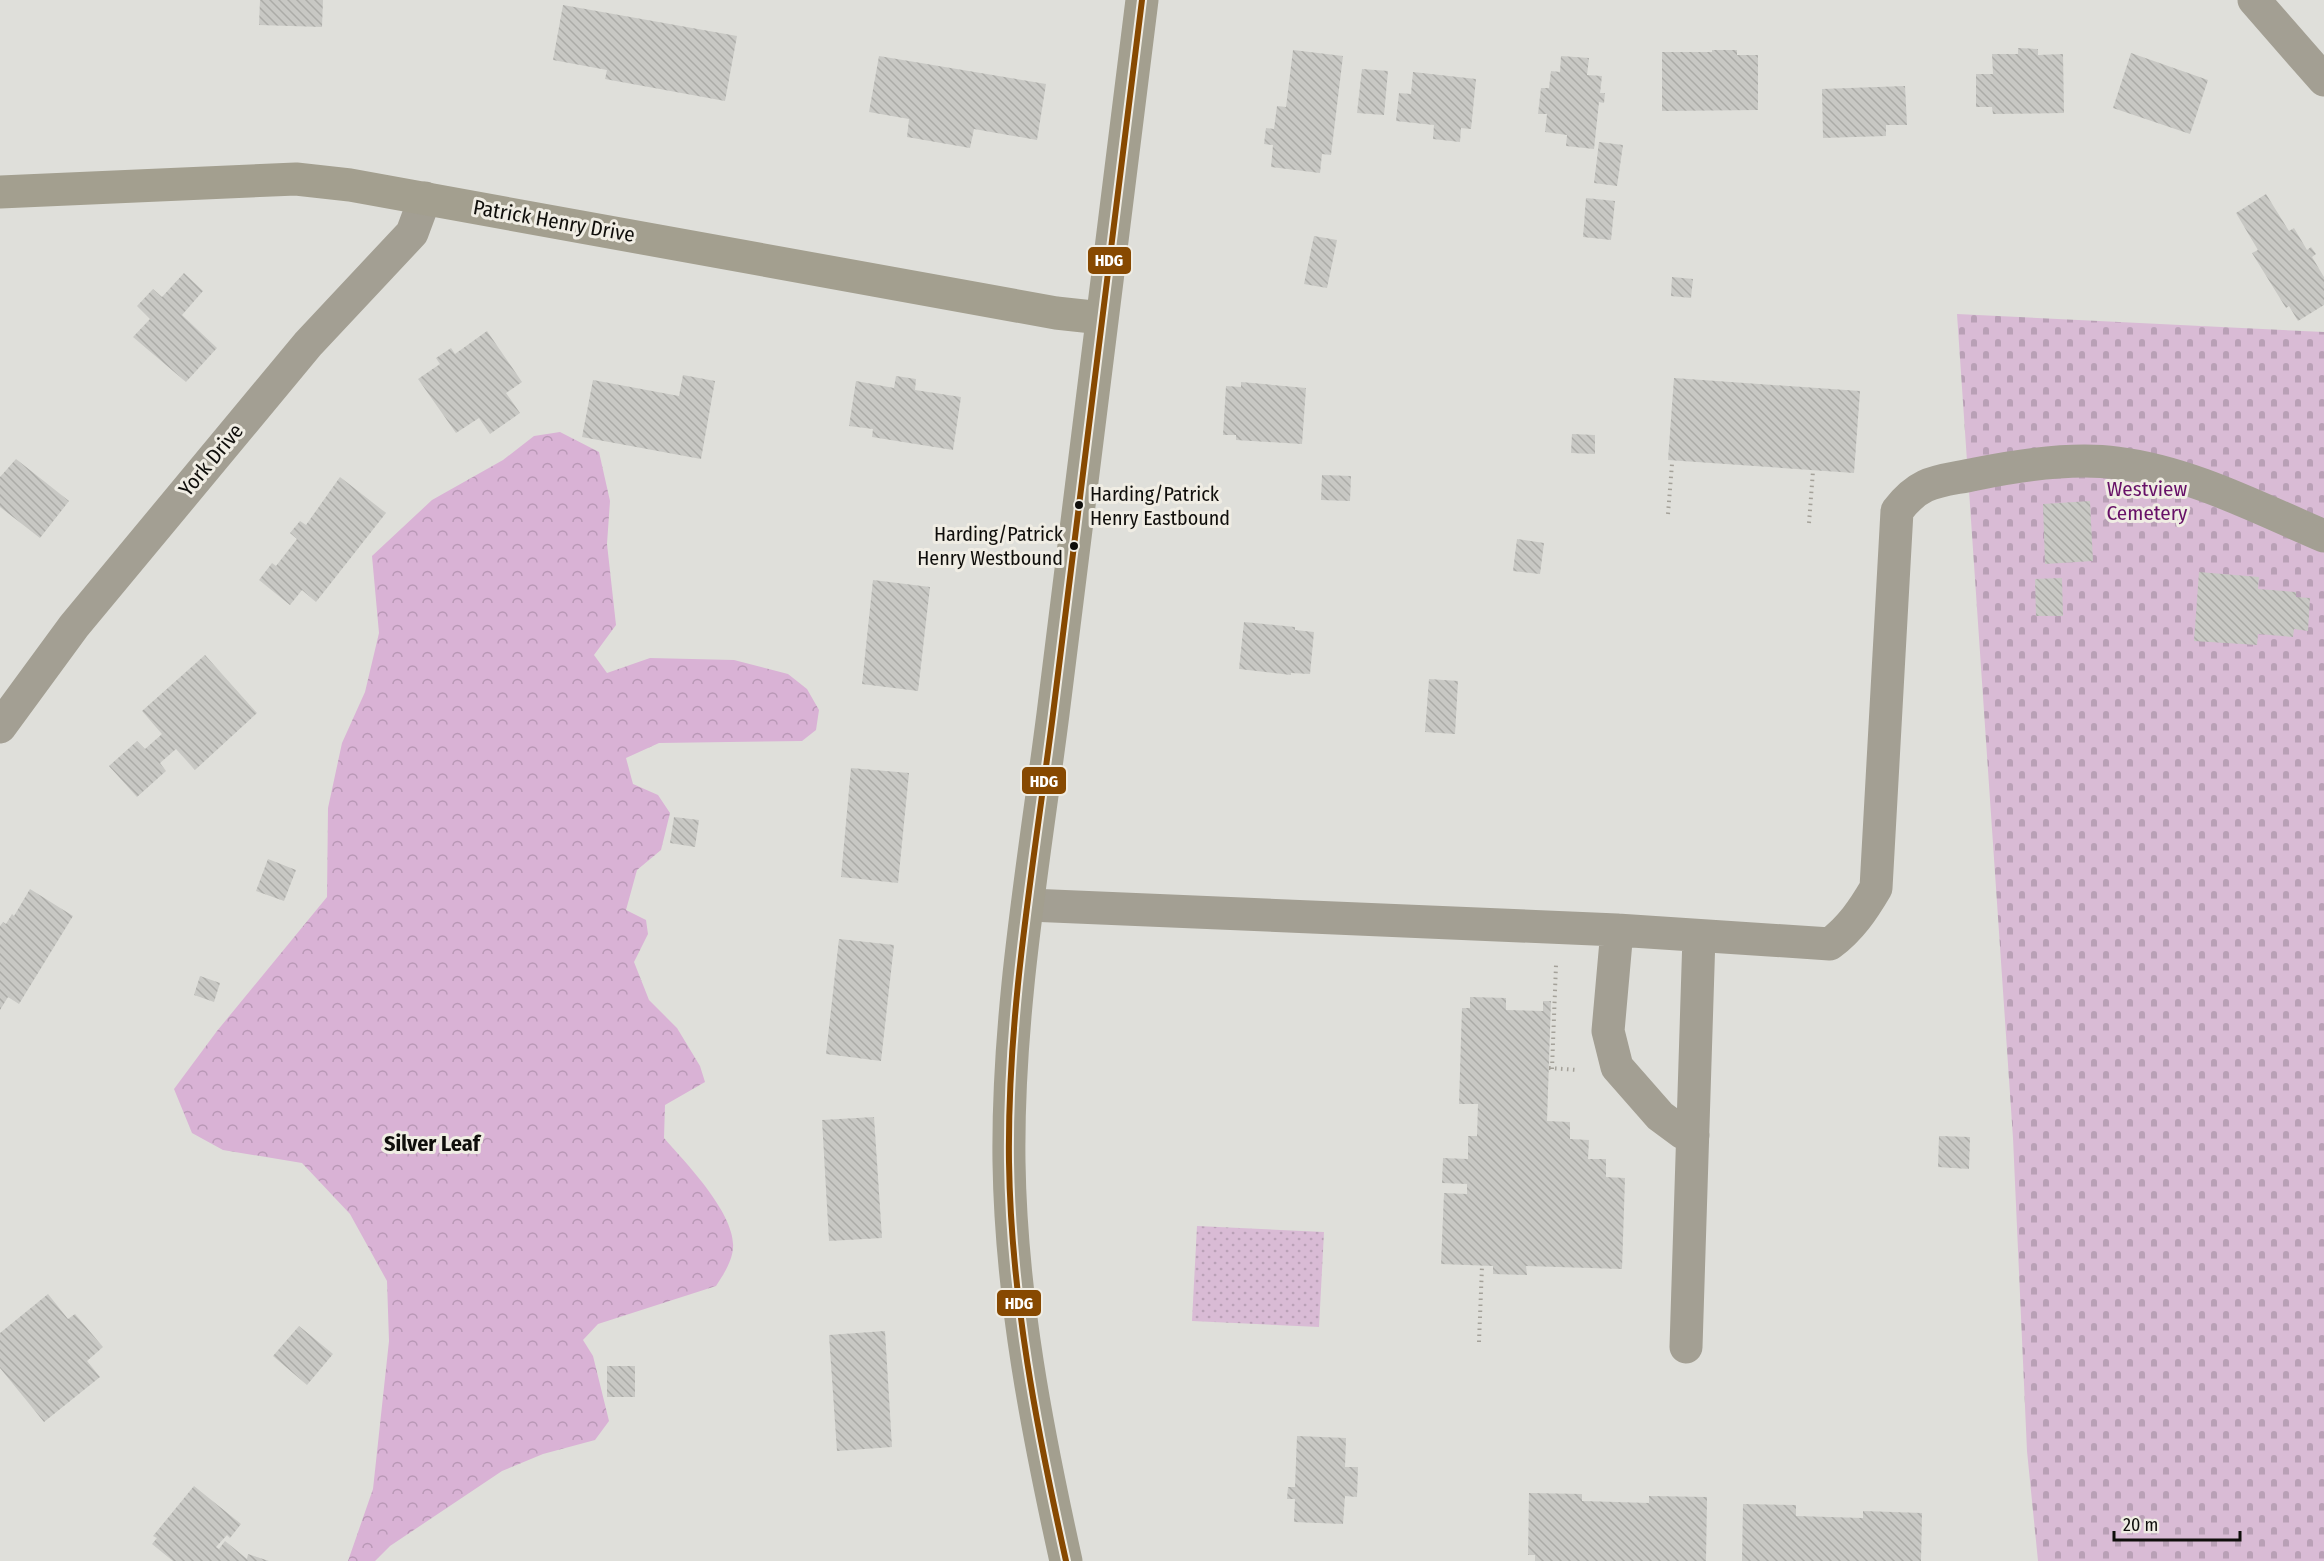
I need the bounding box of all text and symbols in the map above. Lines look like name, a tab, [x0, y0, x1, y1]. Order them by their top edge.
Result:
street label: Patrick Henry Drive	[471, 194, 637, 248]
line badge: HDG	[1087, 246, 1132, 275]
text: HDG	[1095, 251, 1123, 270]
street label: York Drive	[173, 418, 249, 502]
park label: Westview Cemetery	[2107, 476, 2188, 526]
place label: Harding/Patrick Henry Eastbound	[1090, 482, 1230, 530]
marker: Harding/Patrick Henry Eastbound	[1073, 499, 1085, 511]
place label: Harding/Patrick Henry Westbound	[917, 522, 1064, 570]
marker: Harding/Patrick Henry Westbound	[1068, 540, 1080, 552]
line badge: HDG	[1021, 766, 1067, 795]
text: HDG	[1030, 772, 1058, 791]
district label: Silver Leaf	[384, 1130, 482, 1157]
line badge: HDG	[996, 1289, 1042, 1317]
text: HDG	[1005, 1294, 1033, 1313]
scale bar	[2114, 1504, 2240, 1542]
text: 20 m	[2123, 1514, 2158, 1536]

